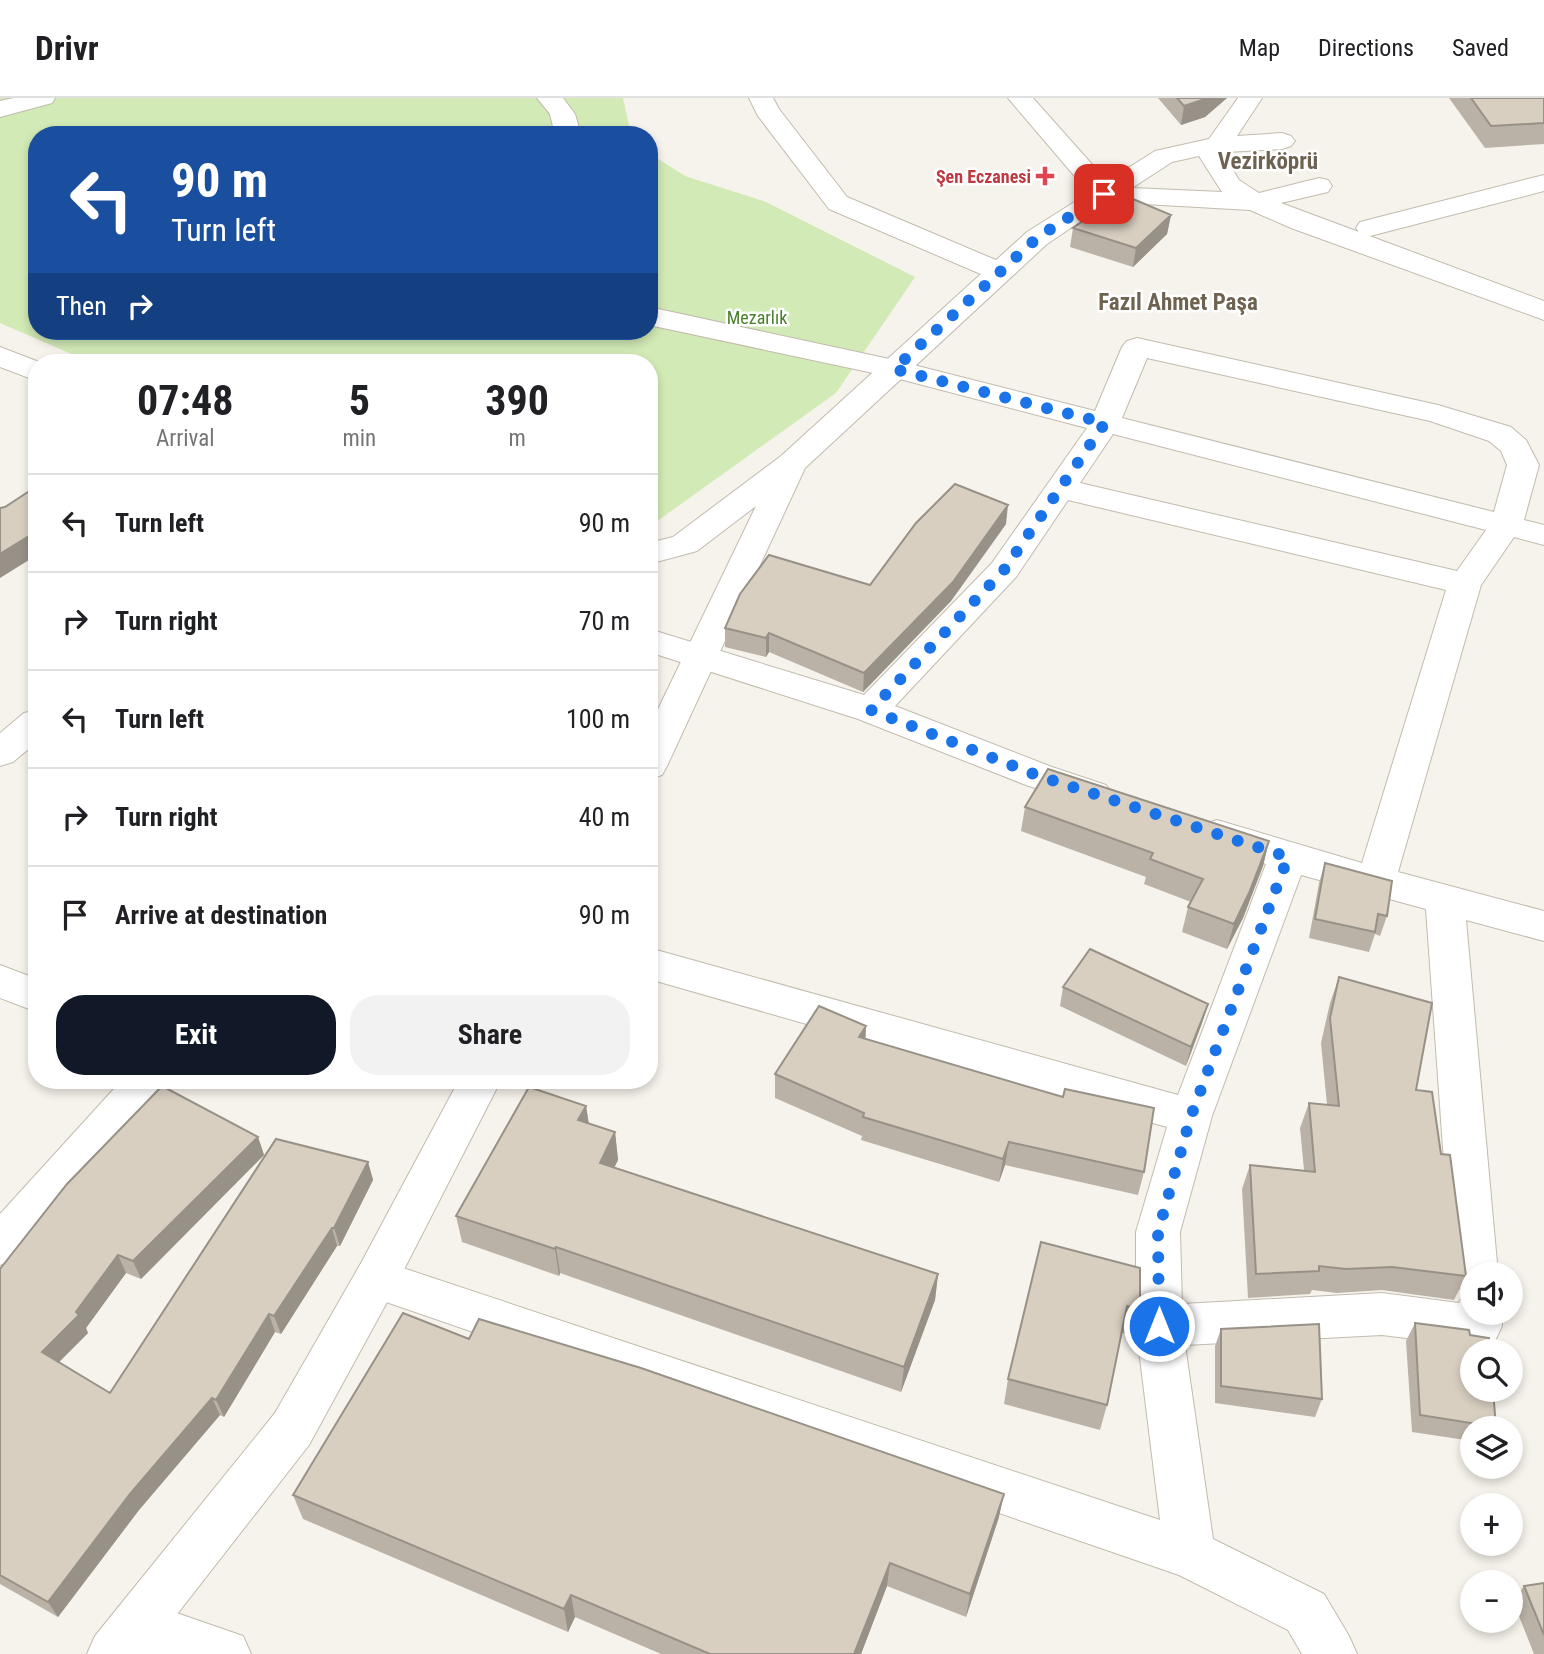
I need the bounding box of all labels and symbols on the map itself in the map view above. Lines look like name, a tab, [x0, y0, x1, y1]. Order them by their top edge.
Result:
district label: Vezirköprü	[1218, 148, 1318, 175]
pin	[1074, 164, 1134, 224]
place label: Şen Eczanesi	[936, 166, 1031, 187]
marker: Şen Eczanesi	[1037, 168, 1053, 184]
district label: Fazıl Ahmet Paşa	[1098, 289, 1258, 316]
park label: Mezarlık	[727, 307, 787, 328]
position arrow	[1122, 1289, 1196, 1363]

